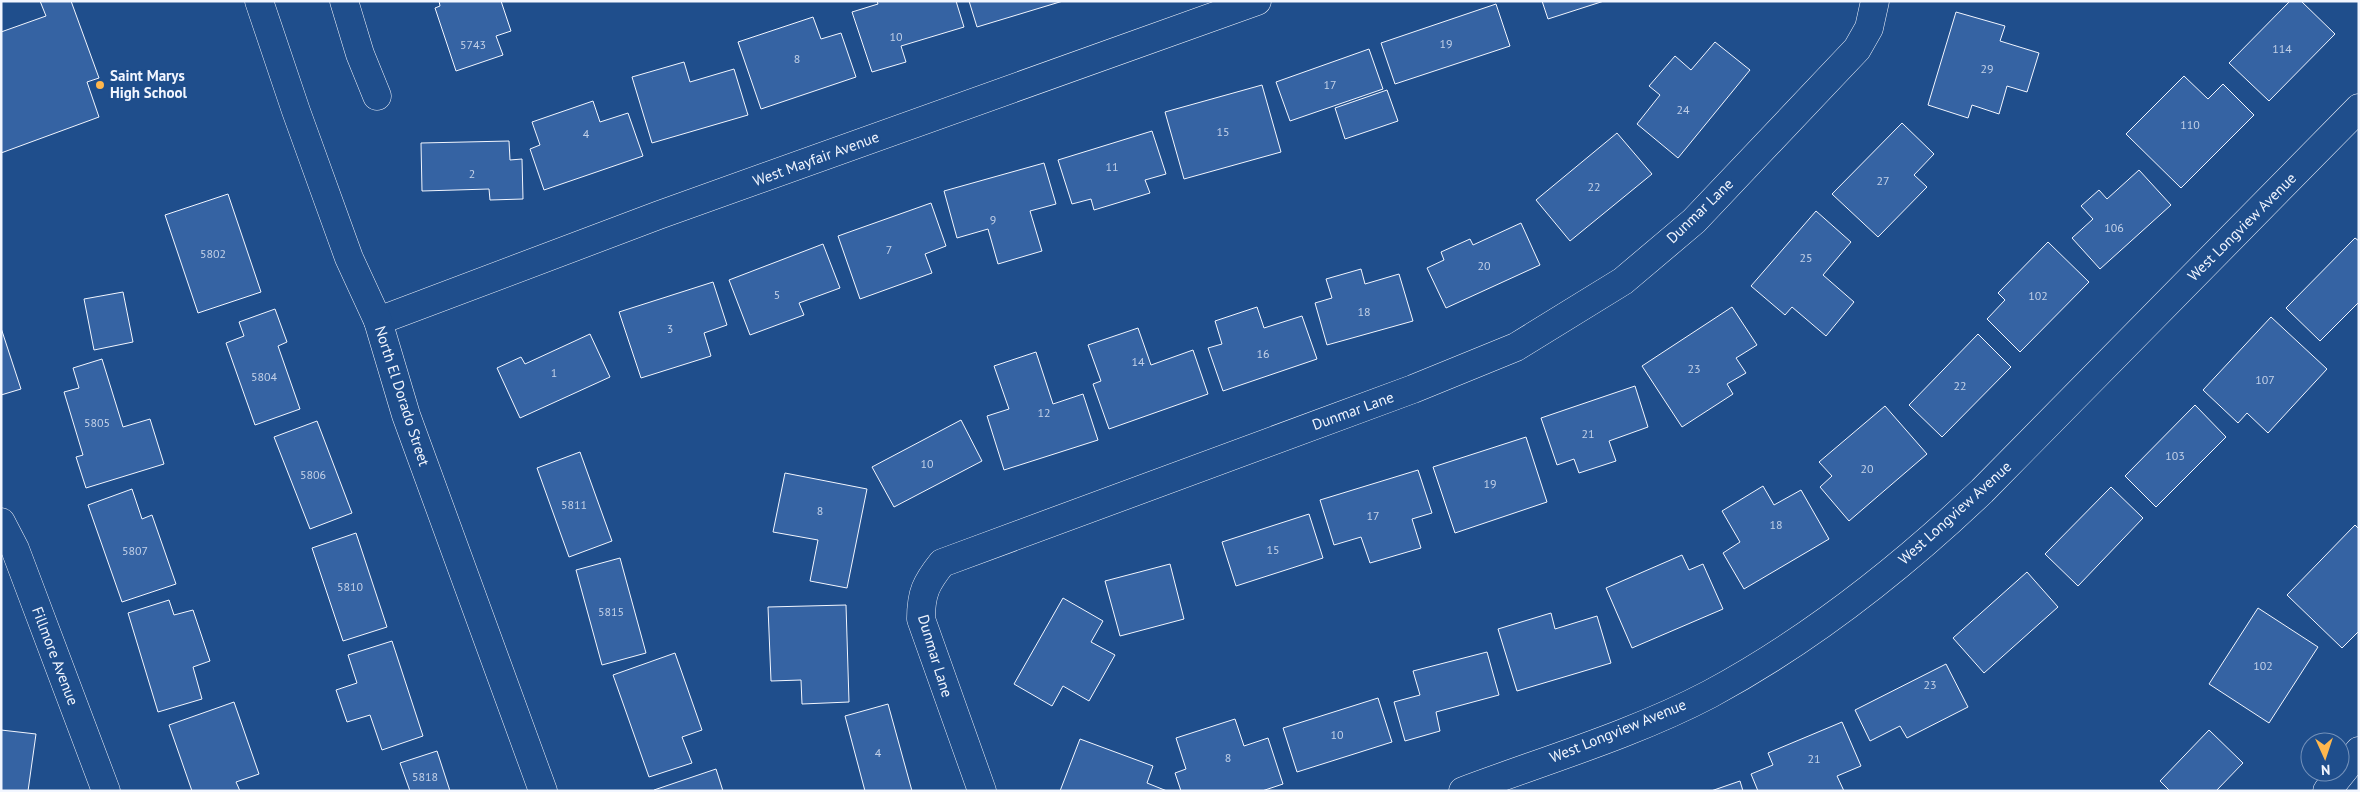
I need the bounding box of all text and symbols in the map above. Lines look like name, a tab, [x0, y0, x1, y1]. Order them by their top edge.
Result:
house number: 10	[889, 29, 903, 44]
house number: 19	[1439, 36, 1453, 51]
house number: 5743	[460, 37, 486, 52]
house number: 114	[2272, 41, 2292, 56]
house number: 8	[794, 51, 800, 66]
house number: 29	[1980, 61, 1994, 76]
place label: Saint Marys High School	[110, 66, 188, 102]
house number: 17	[1323, 77, 1337, 92]
marker: Saint Marys High School	[94, 79, 106, 91]
house number: 24	[1676, 102, 1690, 117]
house number: 110	[2180, 117, 2200, 132]
house number: 15	[1216, 124, 1230, 139]
house number: 4	[583, 126, 590, 141]
street label: West Mayfair Avenue	[750, 127, 881, 190]
house number: 11	[1105, 159, 1119, 174]
house number: 2	[469, 166, 475, 181]
street label: West Longview Avenue	[2183, 168, 2300, 285]
house number: 27	[1876, 173, 1890, 188]
street label: Dunmar Lane	[1662, 174, 1737, 247]
house number: 22	[1587, 179, 1601, 194]
house number: 9	[990, 212, 996, 227]
house number: 106	[2104, 220, 2124, 235]
house number: 7	[886, 242, 892, 257]
house number: 5802	[200, 246, 226, 261]
house number: 25	[1799, 250, 1813, 265]
house number: 20	[1477, 258, 1491, 273]
house number: 5	[774, 287, 780, 302]
house number: 102	[2028, 288, 2048, 303]
house number: 18	[1357, 304, 1371, 319]
house number: 3	[667, 321, 673, 336]
street label: North El Dorado Street	[371, 323, 434, 468]
house number: 16	[1256, 346, 1270, 361]
house number: 14	[1131, 354, 1145, 369]
house number: 23	[1687, 361, 1701, 376]
house number: 1	[551, 365, 557, 380]
house number: 5804	[251, 369, 278, 384]
house number: 107	[2255, 372, 2275, 387]
house number: 22	[1953, 378, 1967, 393]
street label: Dunmar Lane	[1309, 387, 1396, 434]
house number: 12	[1037, 405, 1051, 420]
house number: 5805	[84, 415, 110, 430]
house number: 21	[1581, 426, 1595, 441]
house number: 103	[2165, 448, 2185, 463]
house number: 10	[920, 456, 934, 471]
street label: West Longview Avenue	[1894, 457, 2015, 568]
house number: 20	[1860, 461, 1874, 476]
house number: 5806	[300, 467, 326, 482]
house number: 19	[1483, 476, 1497, 491]
house number: 5811	[561, 497, 587, 512]
house number: 8	[817, 503, 823, 518]
house number: 17	[1366, 508, 1380, 523]
house number: 18	[1769, 517, 1783, 532]
house number: 15	[1266, 542, 1280, 557]
house number: 5807	[122, 543, 148, 558]
house number: 5810	[337, 579, 364, 594]
street label: Fillmore Avenue	[28, 604, 83, 708]
house number: 5815	[598, 604, 624, 619]
street label: Dunmar Lane	[914, 612, 957, 700]
house number: 102	[2253, 658, 2273, 673]
house number: 23	[1923, 677, 1937, 692]
street label: West Longview Avenue	[1547, 694, 1689, 767]
house number: 10	[1330, 727, 1344, 742]
north arrow	[2300, 732, 2350, 782]
house number: 4	[875, 745, 882, 760]
house number: 8	[1225, 750, 1231, 765]
house number: 21	[1807, 751, 1821, 766]
text: N	[2321, 761, 2331, 779]
house number: 5818	[412, 769, 438, 784]

